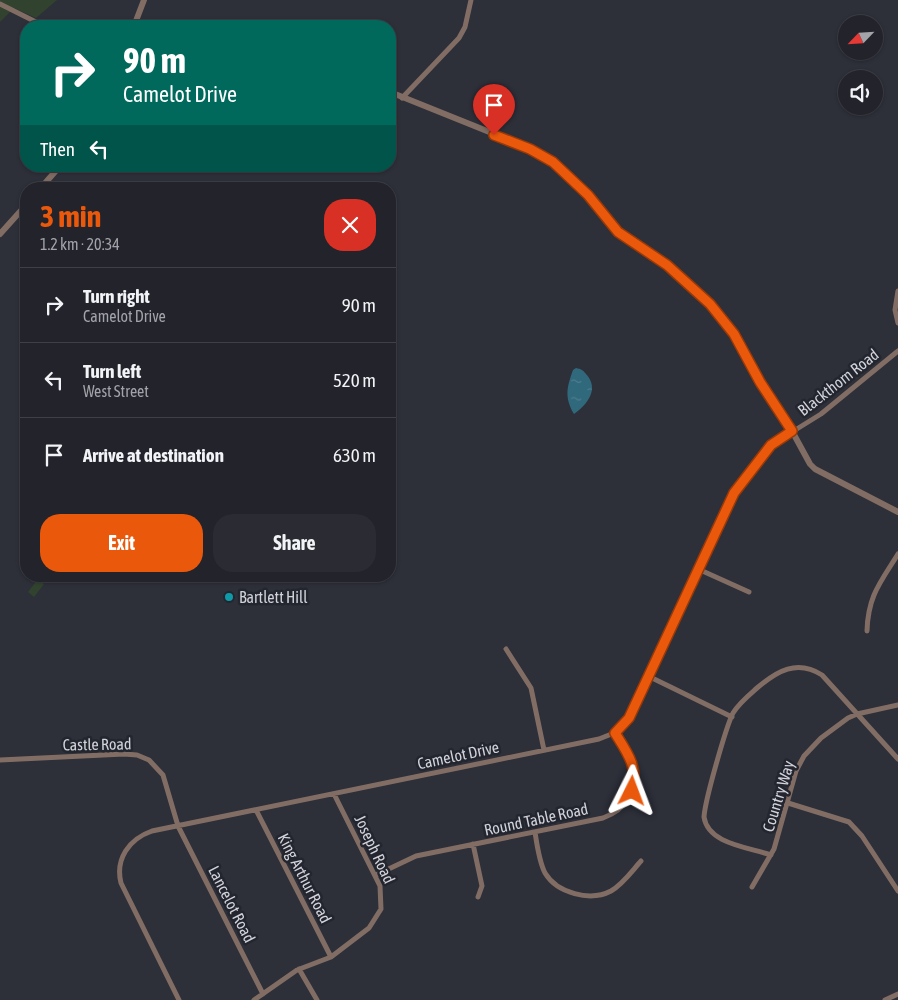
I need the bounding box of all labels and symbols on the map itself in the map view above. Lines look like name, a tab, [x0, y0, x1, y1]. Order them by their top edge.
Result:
north arrow	[838, 15, 882, 60]
pin	[473, 84, 515, 135]
street label: Blackthorn Road	[794, 345, 882, 419]
place label: Bartlett Hill	[239, 588, 308, 606]
marker: Bartlett Hill	[223, 591, 235, 603]
street label: Castle Road	[62, 734, 132, 754]
street label: Camelot Drive	[416, 738, 500, 772]
street label: Country Way	[759, 758, 798, 834]
position arrow	[605, 764, 657, 816]
street label: Round Table Road	[482, 799, 590, 839]
street label: Joseph Road	[350, 812, 399, 887]
street label: King Arthur Road	[274, 830, 335, 926]
street label: Lancelot Road	[205, 863, 259, 945]

